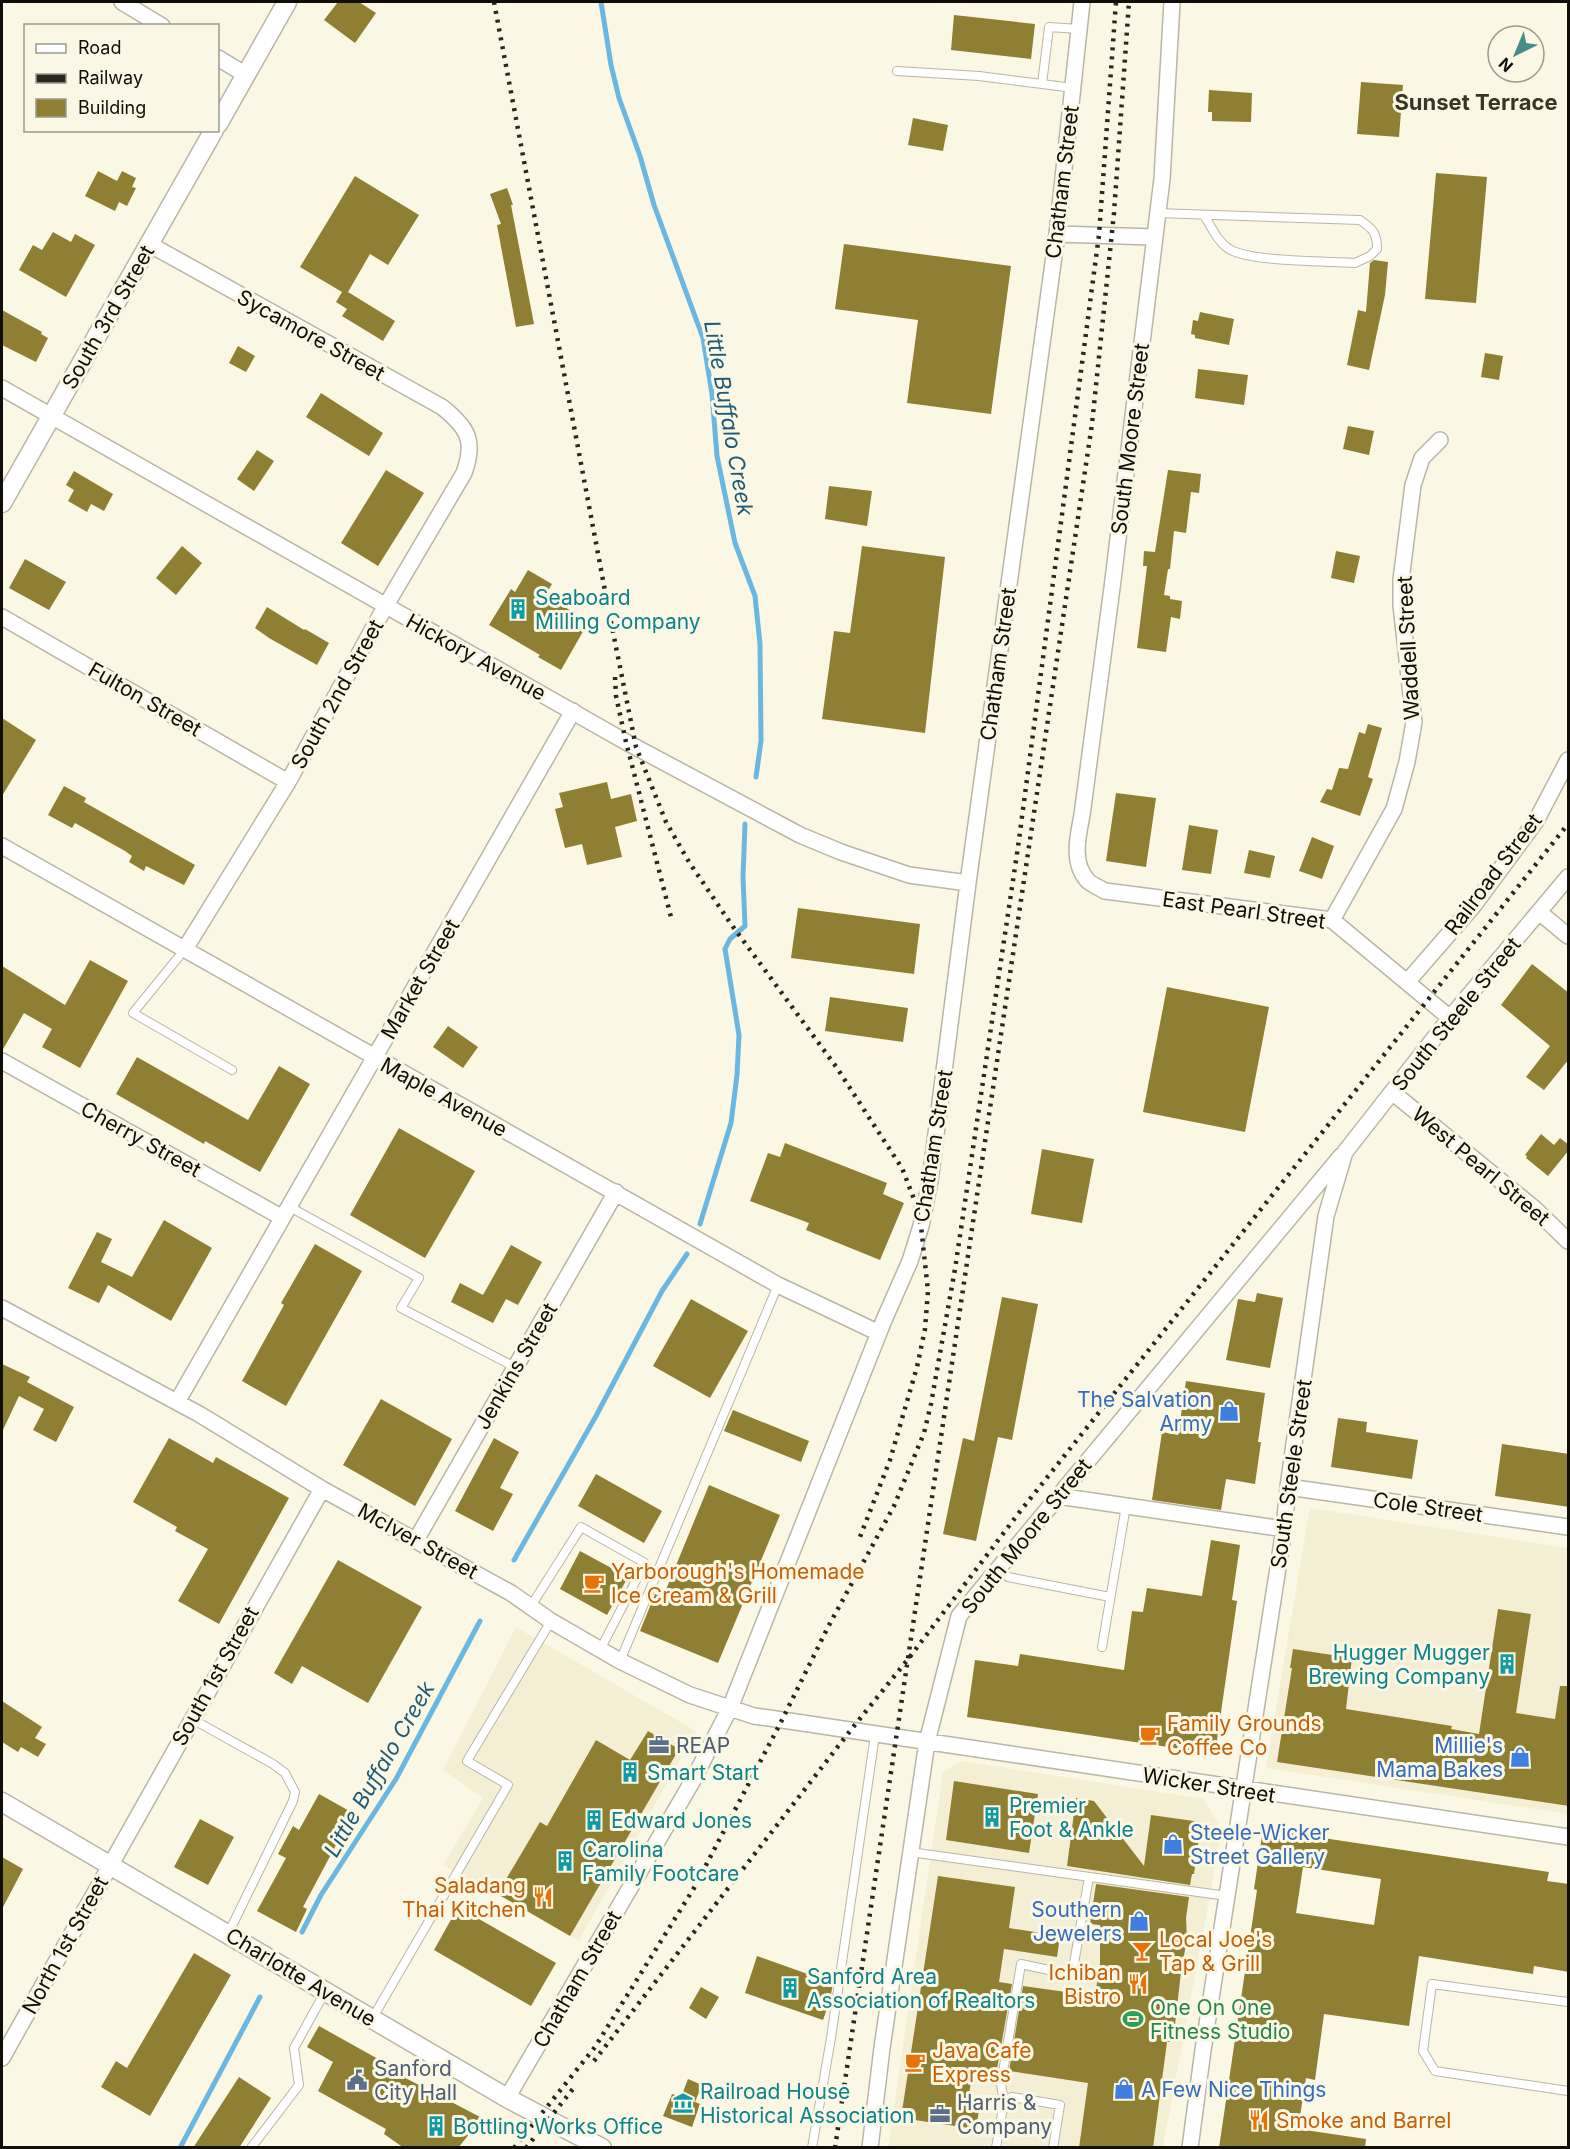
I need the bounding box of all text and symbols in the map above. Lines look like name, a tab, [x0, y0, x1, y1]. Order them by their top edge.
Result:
legend	[24, 24, 219, 132]
north arrow	[1486, 24, 1546, 84]
text: Road	[78, 37, 121, 58]
text: N	[1494, 53, 1517, 76]
text: Railway	[78, 67, 143, 88]
district label: Sunset Terrace	[1394, 89, 1558, 115]
text: Building	[78, 97, 146, 118]
street label: Chatham Street	[1040, 104, 1084, 260]
street label: South 3rd Street	[57, 240, 159, 393]
street label: Sycamore Street	[233, 284, 389, 386]
water label: Little Buffalo Creek	[699, 318, 759, 519]
street label: South Moore Street	[1106, 342, 1154, 536]
street label: Waddell Street	[1392, 575, 1424, 721]
place label: Seaboard Milling Company	[535, 585, 701, 634]
street label: Chatham Street	[975, 586, 1021, 742]
building icon: Seaboard Milling Company	[506, 597, 530, 621]
street label: Hickory Avenue	[402, 608, 550, 706]
street label: South 2nd Street	[286, 615, 388, 773]
street label: Fulton Street	[84, 657, 206, 741]
street label: Railroad Street	[1439, 808, 1547, 940]
street label: East Pearl Street	[1161, 886, 1327, 934]
street label: Market Street	[376, 914, 464, 1043]
street label: South Steele Street	[1386, 932, 1526, 1096]
street label: Maple Avenue	[376, 1052, 512, 1142]
street label: Chatham Street	[909, 1068, 957, 1224]
street label: Cherry Street	[77, 1096, 206, 1182]
street label: West Pearl Street	[1407, 1101, 1555, 1231]
street label: Jenkins Street	[470, 1298, 562, 1434]
street label: South Steele Street	[1265, 1378, 1317, 1570]
place label: The Salvation Army	[1077, 1387, 1212, 1436]
shop icon: The Salvation Army	[1217, 1399, 1241, 1423]
street label: South Moore Street	[956, 1453, 1096, 1619]
street label: Cole Street	[1372, 1487, 1485, 1527]
street label: McIver Street	[354, 1498, 483, 1584]
place label: Yarborough's Homemade Ice Cream & Grill	[611, 1559, 865, 1608]
cafe icon: Yarborough's Homemade Ice Cream & Grill	[582, 1571, 606, 1595]
street label: South 1st Street	[166, 1602, 264, 1750]
place label: Hugger Mugger Brewing Company	[1308, 1640, 1490, 1689]
building icon: Hugger Mugger Brewing Company	[1495, 1652, 1519, 1676]
water label: Little Buffalo Creek	[318, 1676, 440, 1861]
place label: Family Grounds Coffee Co	[1167, 1711, 1322, 1760]
cafe icon: Family Grounds Coffee Co	[1138, 1723, 1162, 1747]
office icon: REAP	[647, 1733, 671, 1757]
place label: REAP	[676, 1733, 730, 1758]
place label: Millie's Mama Bakes	[1376, 1733, 1503, 1782]
shop icon: Millie's Mama Bakes	[1508, 1745, 1532, 1769]
building icon: Smart Start	[618, 1760, 642, 1784]
place label: Smart Start	[647, 1760, 759, 1785]
street label: Wicker Street	[1141, 1762, 1277, 1808]
place label: Premier Foot & Ankle	[1009, 1793, 1134, 1842]
building icon: Premier Foot & Ankle	[980, 1805, 1004, 1829]
building icon: Edward Jones	[582, 1808, 606, 1832]
place label: Edward Jones	[611, 1808, 752, 1833]
place label: Steele-Wicker Street Gallery	[1190, 1820, 1330, 1869]
shop icon: Steele-Wicker Street Gallery	[1161, 1832, 1185, 1856]
place label: Carolina Family Footcare	[582, 1837, 739, 1886]
building icon: Carolina Family Footcare	[553, 1849, 577, 1873]
street label: North 1st Street	[17, 1872, 113, 2018]
place label: Saladang Thai Kitchen	[402, 1873, 526, 1922]
restaurant icon: Saladang Thai Kitchen	[531, 1885, 555, 1909]
place label: Southern Jewelers	[1031, 1897, 1122, 1946]
street label: Chatham Street	[528, 1906, 626, 2052]
shop icon: Southern Jewelers	[1127, 1909, 1151, 1933]
street label: Charlotte Avenue	[222, 1922, 380, 2032]
place label: Local Joe's Tap & Grill	[1159, 1927, 1272, 1976]
bar icon: Local Joe's Tap & Grill	[1130, 1939, 1154, 1963]
place label: Ichiban Bistro	[1049, 1960, 1121, 2009]
place label: Sanford Area Association of Realtors	[807, 1964, 1035, 2013]
restaurant icon: Ichiban Bistro	[1126, 1972, 1150, 1996]
building icon: Sanford Area Association of Realtors	[778, 1976, 802, 2000]
place label: One On One Fitness Studio	[1150, 1995, 1290, 2044]
sports icon: One On One Fitness Studio	[1121, 2007, 1145, 2031]
place label: Java Cafe Express	[932, 2038, 1031, 2087]
cafe icon: Java Cafe Express	[903, 2050, 927, 2074]
place label: Sanford City Hall	[374, 2056, 457, 2105]
public building icon: Sanford City Hall	[345, 2068, 369, 2092]
shop icon: A Few Nice Things	[1112, 2077, 1136, 2101]
place label: A Few Nice Things	[1141, 2077, 1326, 2102]
place label: Railroad House Historical Association	[700, 2079, 914, 2128]
place label: Harris & Company	[957, 2090, 1052, 2139]
museum icon: Railroad House Historical Association	[671, 2091, 695, 2115]
office icon: Harris & Company	[928, 2102, 952, 2126]
restaurant icon: Smoke and Barrel	[1247, 2108, 1271, 2132]
place label: Smoke and Barrel	[1276, 2108, 1451, 2133]
building icon: Bottling Works Office	[424, 2114, 448, 2138]
place label: Bottling Works Office	[453, 2114, 663, 2139]

